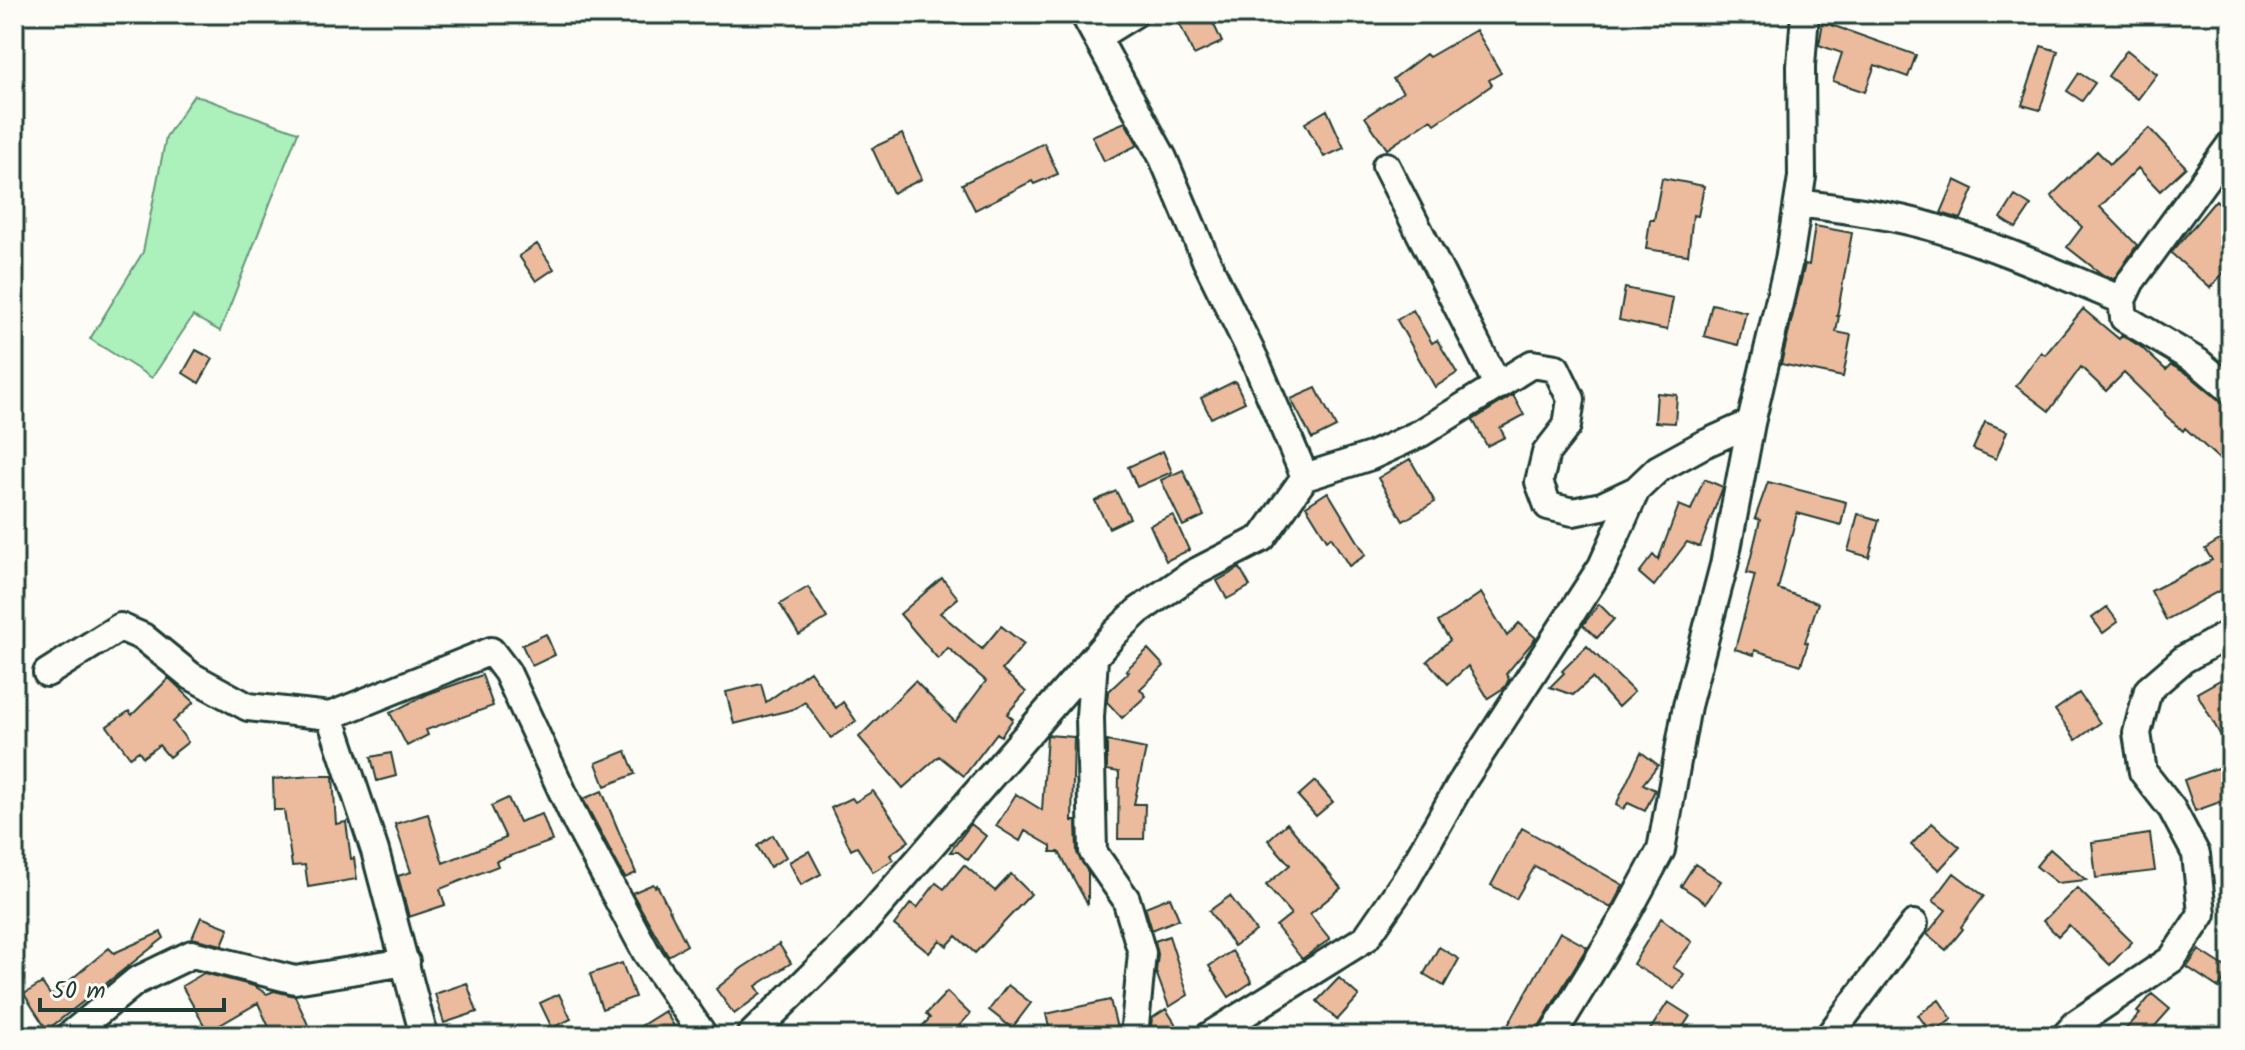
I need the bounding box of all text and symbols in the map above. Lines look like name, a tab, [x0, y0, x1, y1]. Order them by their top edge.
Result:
scale bar	[40, 962, 224, 1012]
text: 50 m	[52, 972, 106, 1011]

